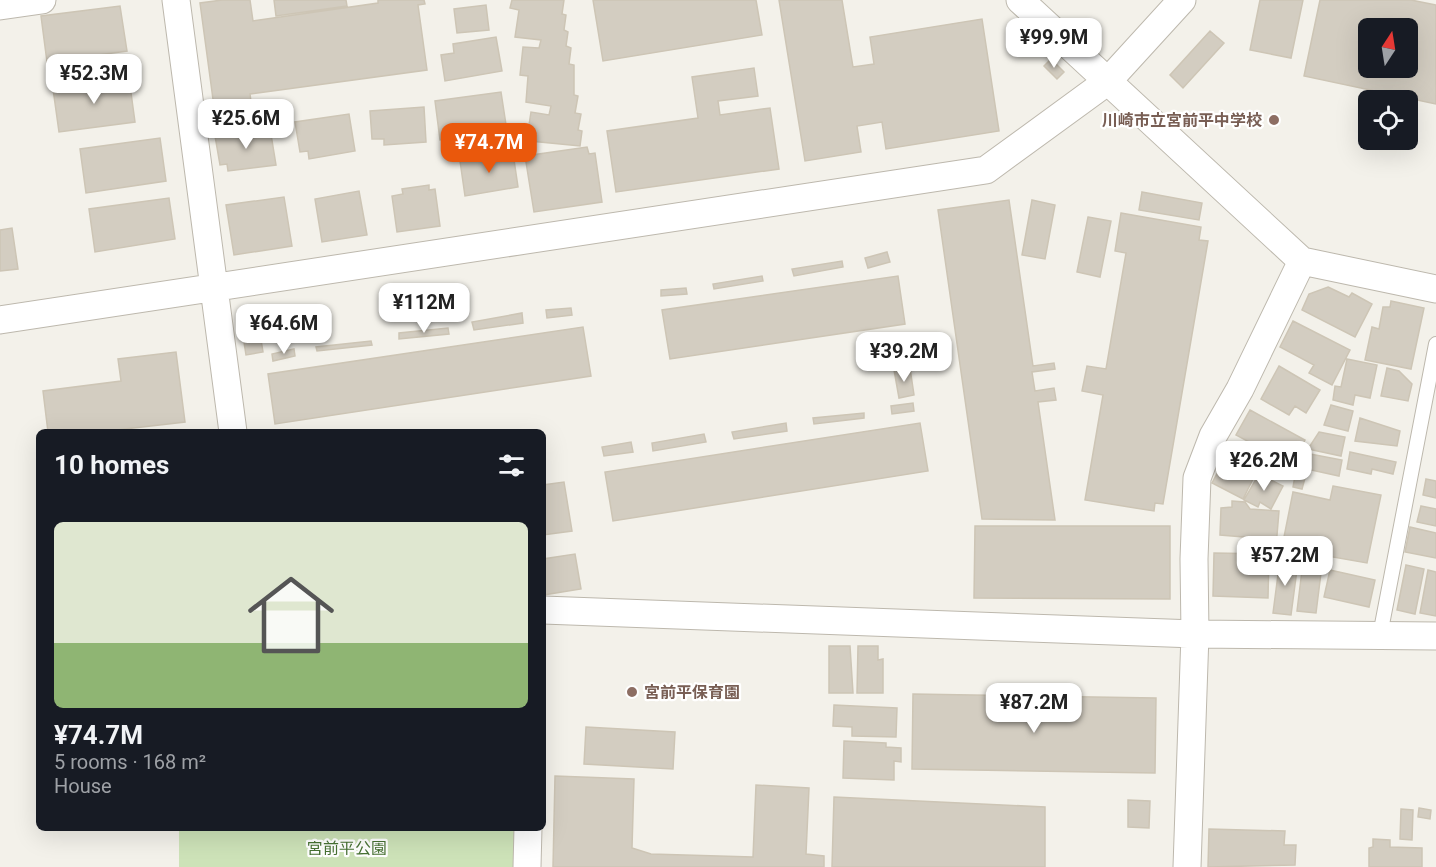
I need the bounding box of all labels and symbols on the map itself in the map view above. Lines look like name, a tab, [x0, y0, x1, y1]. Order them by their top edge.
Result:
pin: ¥99.9M	[1005, 18, 1103, 69]
north arrow	[1358, 18, 1418, 78]
pin: ¥52.3M	[45, 54, 143, 105]
pin: ¥25.6M	[197, 99, 295, 150]
place label: 川崎市立宮前平中学校	[1102, 111, 1262, 130]
marker: 川崎市立宮前平中学校	[1267, 113, 1281, 127]
pin: ¥74.7M	[440, 123, 538, 174]
pin: ¥112M	[382, 283, 466, 334]
pin: ¥64.6M	[235, 304, 333, 355]
pin: ¥39.2M	[855, 332, 953, 383]
pin: ¥26.2M	[1215, 441, 1313, 492]
pin: ¥57.2M	[1236, 536, 1334, 587]
place label: 宮前平保育園	[644, 683, 740, 702]
pin: ¥87.2M	[985, 683, 1083, 734]
marker: 宮前平保育園	[625, 685, 639, 699]
park label: 宮前平公園	[307, 839, 387, 858]

